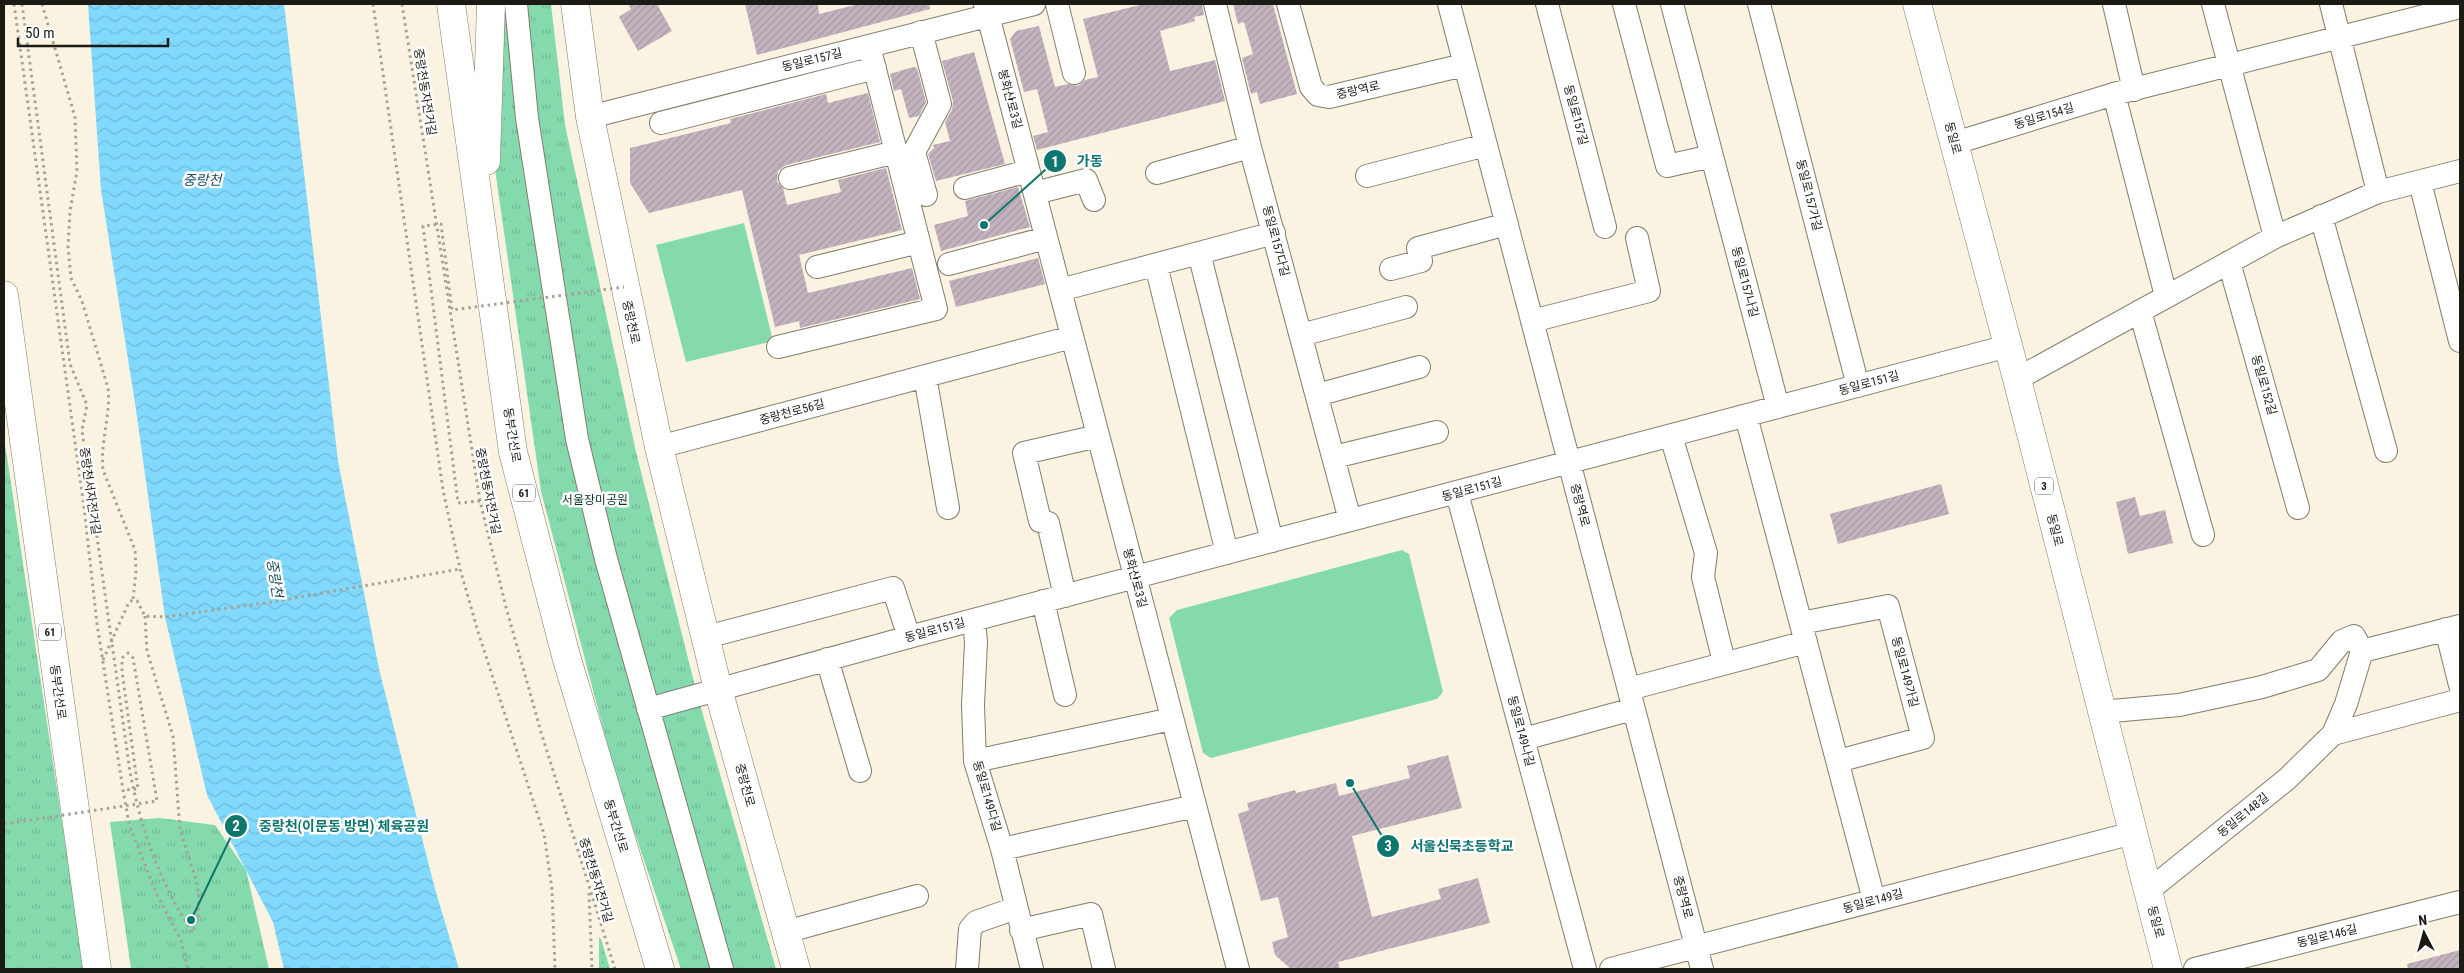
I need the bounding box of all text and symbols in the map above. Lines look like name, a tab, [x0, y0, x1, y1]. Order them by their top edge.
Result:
scale bar	[18, 15, 168, 47]
text: 50 m	[25, 24, 55, 42]
street label: 동일로157길	[780, 46, 844, 74]
street label: 중랑천동자전거길	[411, 47, 439, 137]
street label: 봉화산로3길	[995, 68, 1025, 130]
street label: 중랑역로	[1335, 78, 1381, 102]
street label: 동일로157길	[1561, 83, 1591, 147]
street label: 동일로154길	[2012, 100, 2076, 132]
street label: 동일로	[1942, 120, 1964, 156]
callout: 가동	[1042, 147, 1113, 176]
text: 1	[1051, 153, 1059, 171]
text: 가동	[1077, 153, 1103, 169]
street label: 동일로157가길	[1793, 158, 1825, 232]
water label: 중랑천	[183, 172, 222, 188]
street label: 동일로157다길	[1260, 204, 1292, 278]
street label: 동일로157나길	[1729, 245, 1761, 319]
street label: 중랑천로	[620, 299, 642, 345]
street label: 동일로152길	[2249, 353, 2279, 417]
street label: 동일로151길	[1837, 368, 1901, 398]
street label: 중랑천로56길	[758, 397, 826, 427]
street label: 동부간선로	[501, 407, 523, 463]
street label: 중랑천서자전거길	[77, 446, 103, 536]
street label: 중랑천동자전거길	[473, 446, 503, 536]
street label: 동일로151길	[1440, 474, 1504, 504]
road number: 3	[2035, 478, 2053, 494]
street label: 중랑역로	[1568, 482, 1592, 528]
road number: 61	[513, 484, 535, 502]
park label: 서울장미공원	[562, 493, 628, 507]
street label: 동일로	[2044, 512, 2066, 548]
street label: 봉화산로3길	[1120, 547, 1150, 609]
water label: 중랑천	[264, 558, 286, 599]
street label: 동일로151길	[903, 615, 967, 645]
road number: 61	[39, 624, 61, 640]
street label: 동일로149가길	[1889, 635, 1921, 709]
street label: 동부간선로	[47, 664, 69, 720]
street label: 동일로149나길	[1505, 694, 1537, 768]
street label: 동일로149다길	[970, 759, 1004, 833]
street label: 중랑천로	[733, 762, 757, 808]
street label: 동일로148길	[2215, 790, 2271, 840]
street label: 동부간선로	[601, 798, 631, 854]
callout: 중랑천(이문동 방면) 체육공원	[224, 812, 439, 841]
text: 2	[232, 817, 240, 835]
text: 중랑천(이문동 방면) 체육공원	[259, 818, 429, 835]
callout: 서울신묵초등학교	[1375, 832, 1523, 861]
street label: 중랑천동자전거길	[576, 836, 616, 924]
text: 3	[1384, 837, 1392, 855]
text: 서울신묵초등학교	[1410, 838, 1514, 854]
street label: 중랑역로	[1671, 874, 1695, 920]
street label: 동일로149길	[1841, 886, 1905, 916]
street label: 동일로	[2145, 904, 2167, 940]
north arrow	[2399, 908, 2449, 958]
text: N	[2418, 912, 2428, 928]
street label: 동일로146길	[2295, 922, 2359, 950]

